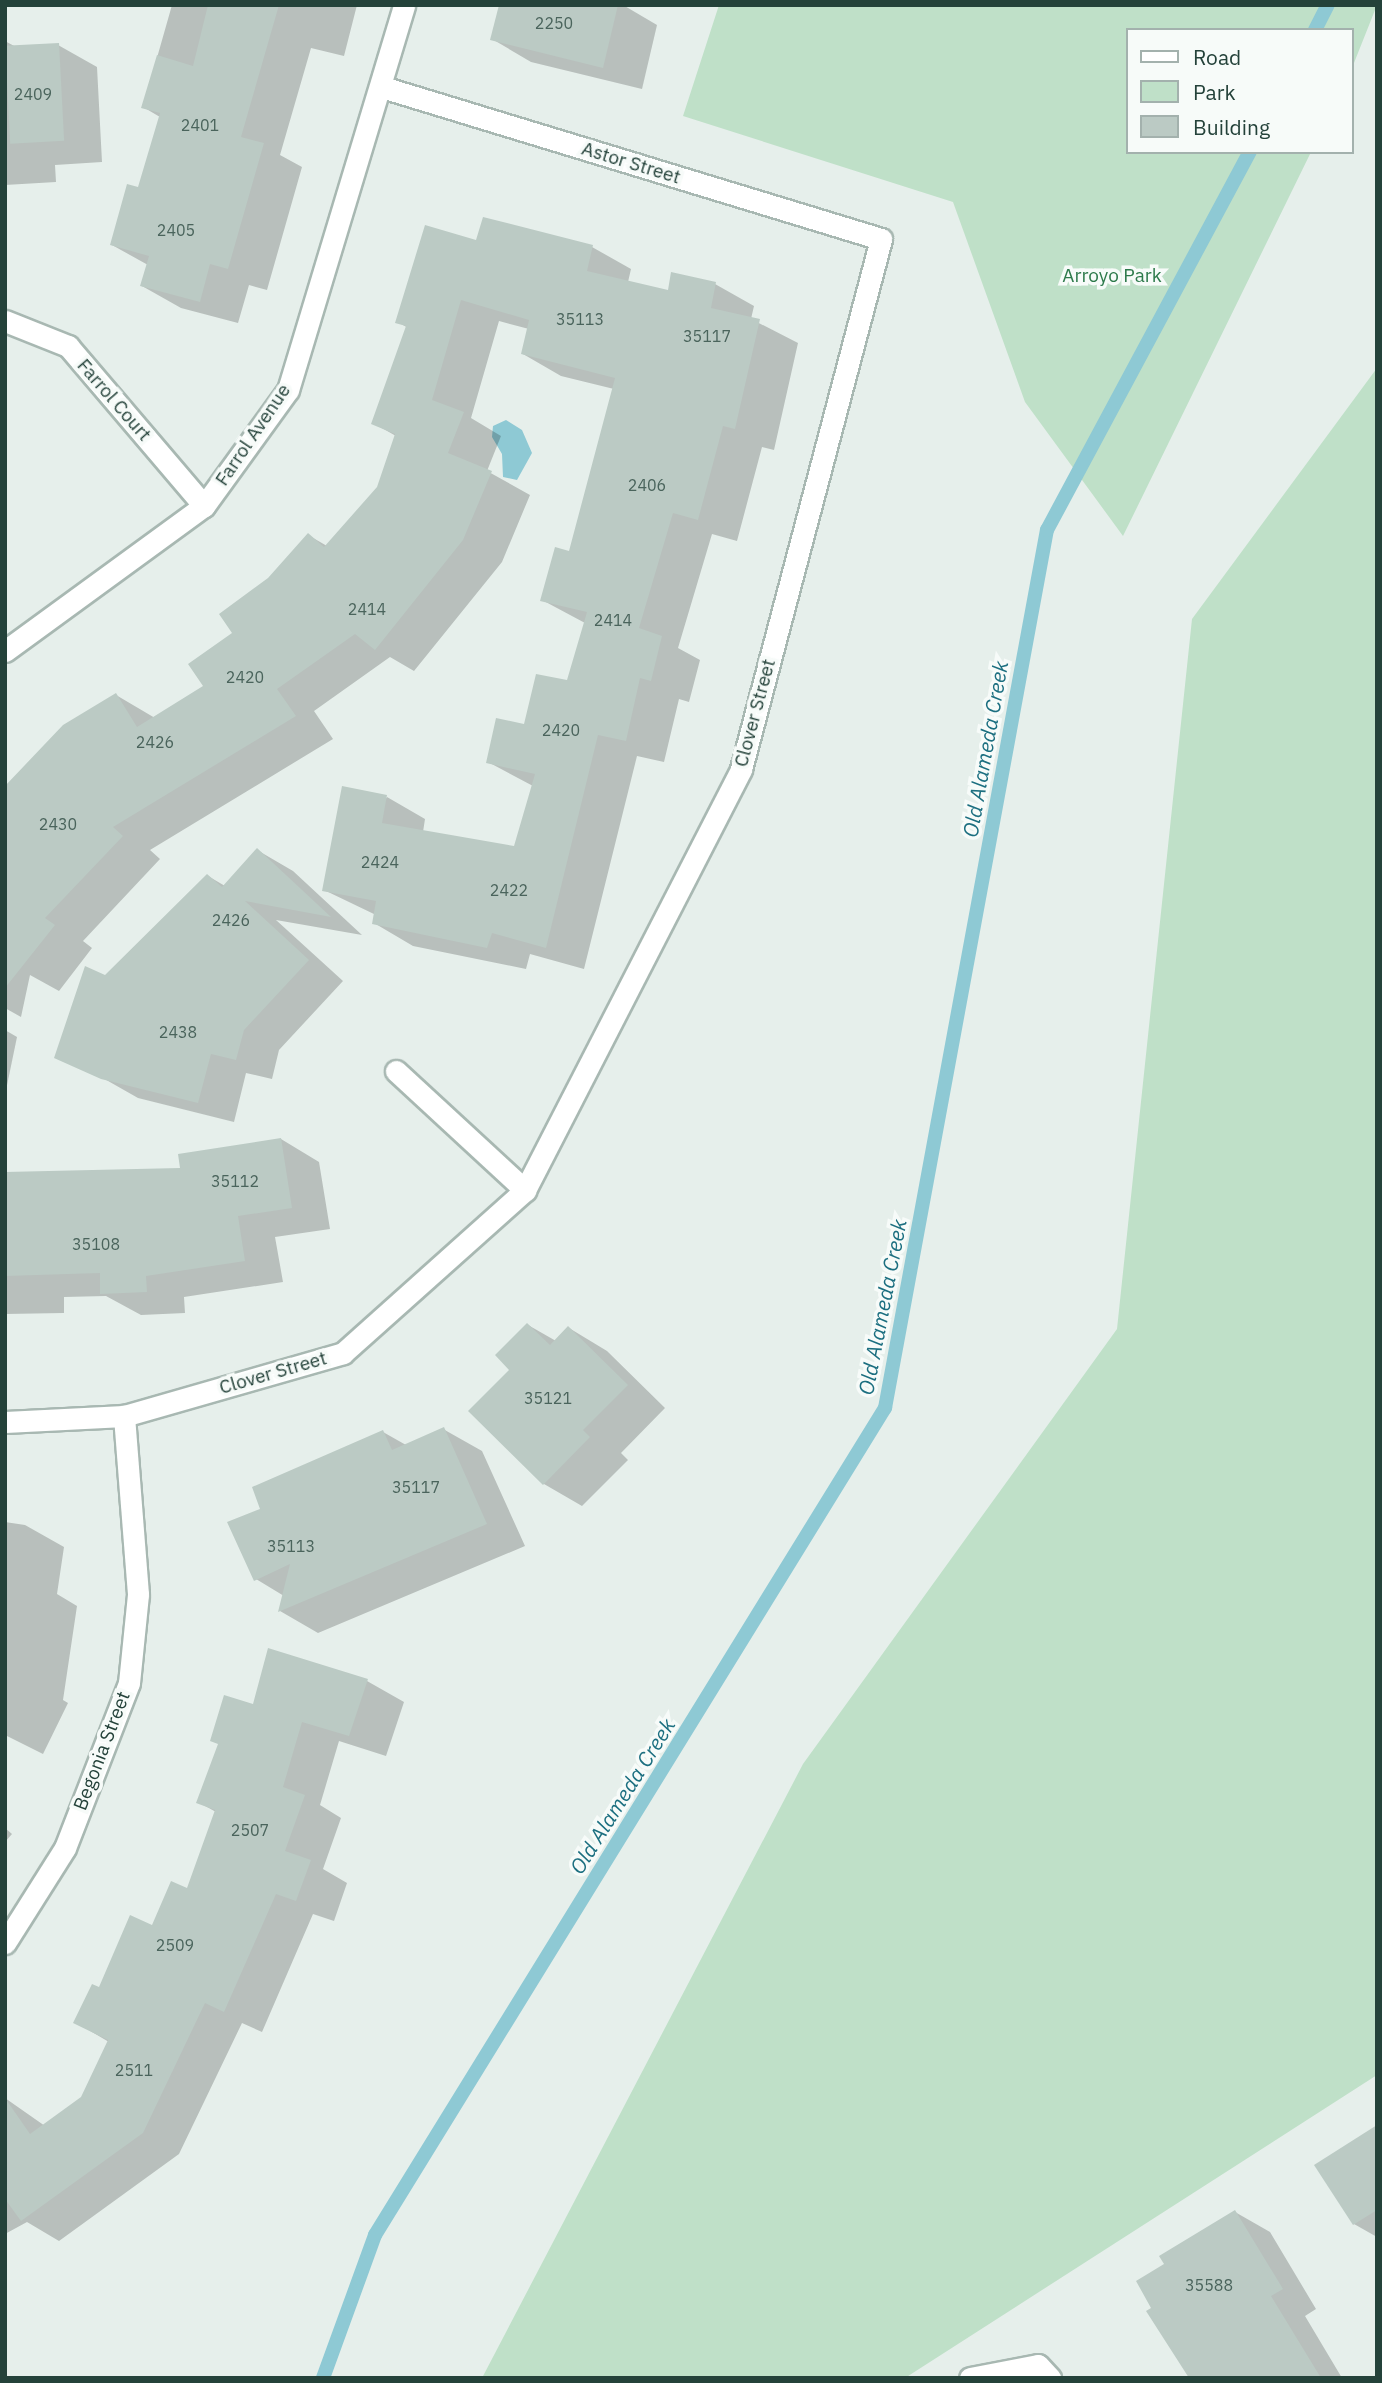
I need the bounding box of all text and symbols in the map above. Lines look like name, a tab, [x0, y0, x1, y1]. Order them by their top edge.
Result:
house number: 2250	[535, 13, 573, 33]
legend	[1126, 28, 1354, 154]
text: Road	[1193, 43, 1241, 71]
text: Park	[1193, 78, 1236, 106]
house number: 2409	[14, 84, 52, 104]
text: Building	[1193, 113, 1270, 141]
house number: 2401	[181, 115, 219, 135]
street label: Astor Street	[579, 137, 683, 189]
house number: 2405	[157, 220, 195, 240]
park label: Arroyo Park	[1062, 265, 1162, 287]
house number: 35113	[556, 309, 604, 329]
house number: 35117	[683, 326, 731, 346]
street label: Farrol Court	[72, 354, 156, 446]
street label: Farrol Avenue	[211, 380, 295, 490]
house number: 2406	[628, 475, 666, 495]
house number: 2414	[348, 599, 386, 619]
house number: 2414	[594, 610, 632, 630]
street label: Clover Street	[730, 657, 780, 769]
water label: Old Alameda Creek	[957, 659, 1013, 839]
house number: 2420	[226, 667, 264, 687]
house number: 2420	[542, 720, 580, 740]
house number: 2426	[136, 732, 174, 752]
house number: 2430	[39, 814, 77, 834]
house number: 2424	[361, 852, 399, 872]
house number: 2422	[490, 880, 528, 900]
house number: 2426	[212, 910, 250, 930]
house number: 2438	[159, 1022, 197, 1042]
house number: 35112	[211, 1171, 259, 1191]
water label: Old Alameda Creek	[853, 1217, 911, 1397]
house number: 35108	[72, 1234, 120, 1254]
street label: Clover Street	[217, 1347, 329, 1399]
house number: 35121	[524, 1388, 572, 1408]
house number: 35117	[392, 1477, 440, 1497]
house number: 35113	[267, 1536, 315, 1556]
street label: Begonia Street	[69, 1688, 135, 1814]
water label: Old Alameda Creek	[564, 1714, 680, 1878]
house number: 2507	[231, 1820, 269, 1840]
house number: 2509	[156, 1935, 194, 1955]
house number: 2511	[115, 2060, 153, 2080]
house number: 35588	[1185, 2275, 1233, 2295]

